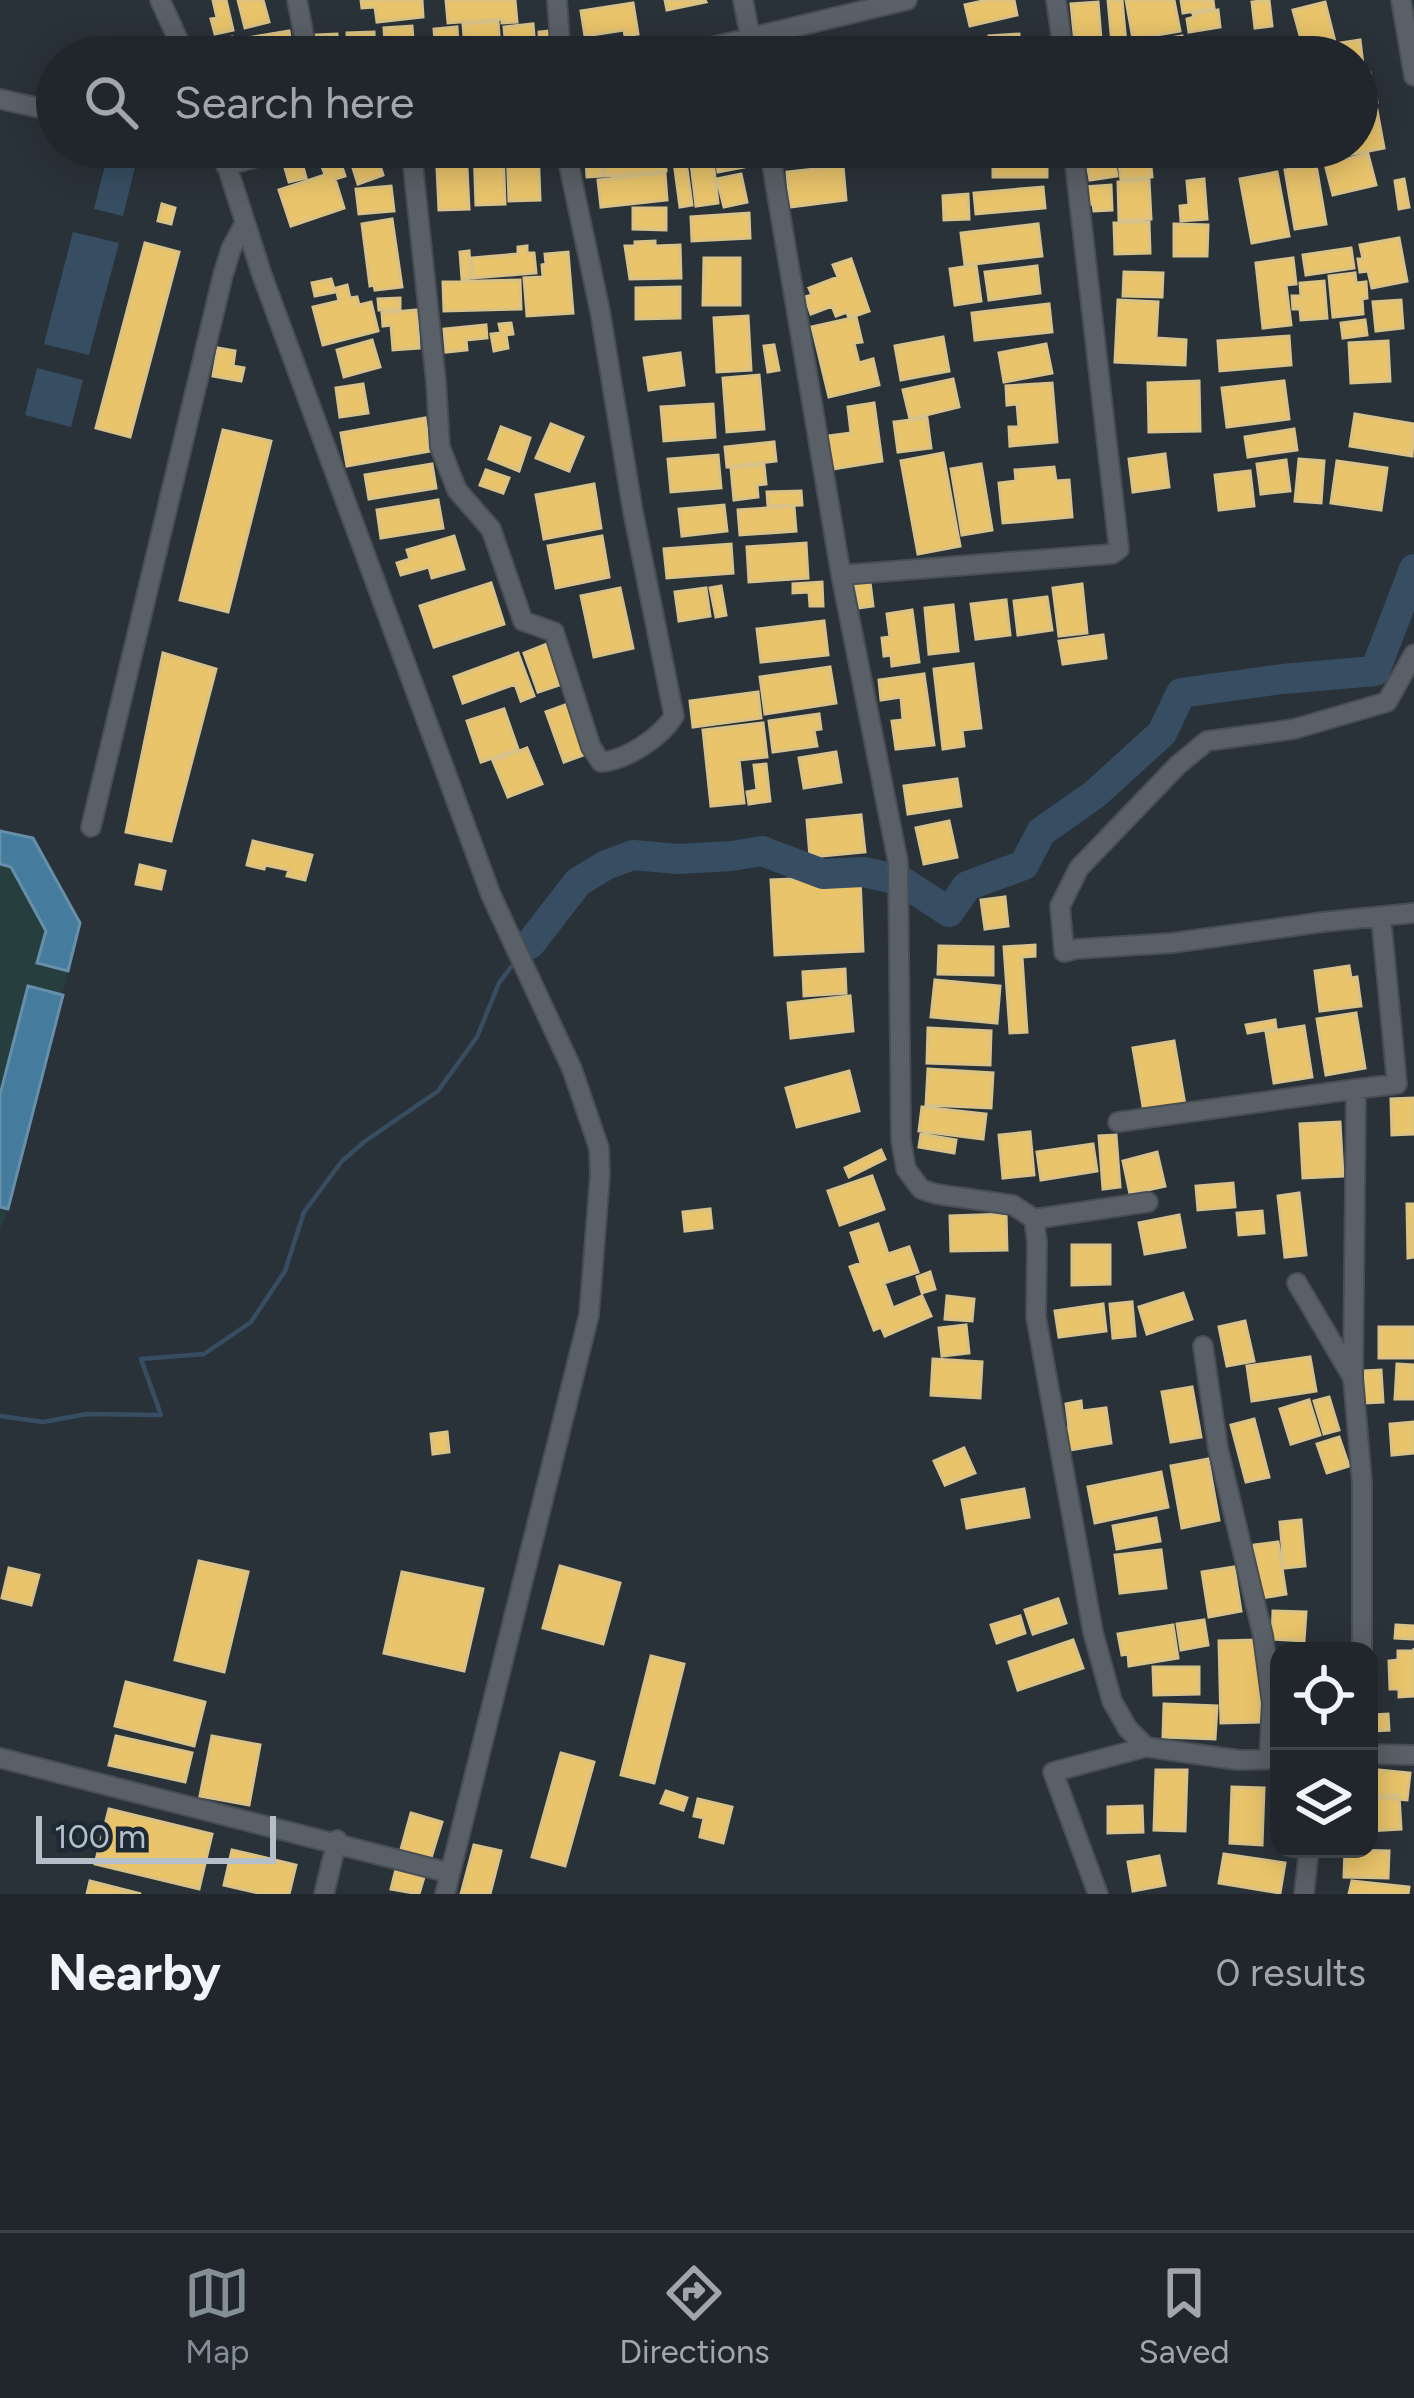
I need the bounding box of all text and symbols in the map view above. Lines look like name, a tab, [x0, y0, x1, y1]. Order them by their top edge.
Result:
search box	[36, 36, 1378, 168]
icon: search	[78, 69, 144, 135]
text: Search here	[174, 75, 414, 129]
map controls	[1270, 1642, 1378, 1858]
button: locate	[1270, 1642, 1378, 1750]
button: layers	[1270, 1750, 1378, 1858]
scale bar	[36, 1810, 276, 1863]
text: 100 m	[54, 1817, 146, 1856]
text: Nearby	[48, 1942, 221, 2003]
text: 0 results	[1215, 1949, 1366, 1996]
tab: Map	[184, 2260, 250, 2371]
tab: Directions	[619, 2260, 770, 2371]
tab: Saved	[1139, 2260, 1230, 2371]

